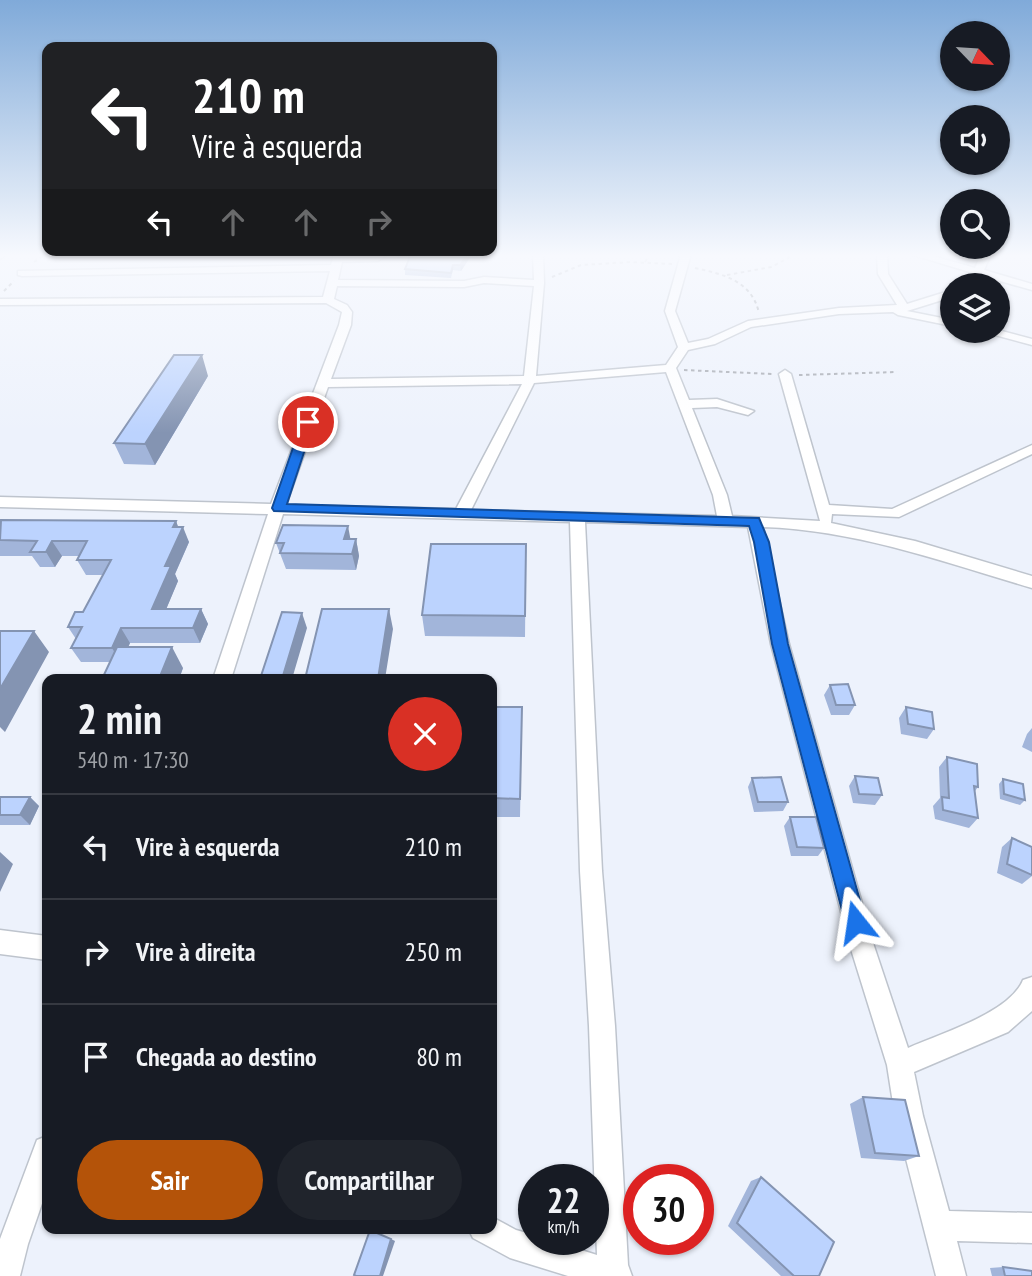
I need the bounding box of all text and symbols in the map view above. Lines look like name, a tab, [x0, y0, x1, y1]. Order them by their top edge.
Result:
north arrow	[940, 21, 1010, 91]
map controls	[940, 21, 1010, 343]
text: 210 m	[192, 63, 305, 127]
icon: left	[77, 70, 168, 161]
button: sound	[940, 105, 1010, 175]
text: Vire à esquerda	[192, 125, 363, 167]
button: search	[940, 189, 1010, 259]
icon: left	[141, 203, 179, 241]
icon: ahead	[214, 203, 252, 241]
icon: ahead	[287, 203, 325, 241]
icon: right	[360, 203, 398, 241]
button: layers	[940, 273, 1010, 343]
pin	[278, 392, 338, 452]
icon: arrive	[289, 403, 327, 441]
text: 2 min	[77, 691, 162, 746]
button: close	[388, 697, 462, 771]
text: 540 m · 17:30	[77, 745, 189, 774]
icon: left	[77, 828, 115, 866]
text: Vire à esquerda	[136, 830, 279, 863]
text: 210 m	[404, 830, 462, 863]
position arrow	[819, 885, 893, 959]
icon: right	[77, 933, 115, 971]
text: Vire à direita	[136, 935, 255, 968]
text: 250 m	[404, 935, 462, 968]
icon: arrive	[77, 1038, 115, 1076]
text: Chegada ao destino	[136, 1040, 317, 1073]
text: 80 m	[416, 1040, 462, 1073]
button: Sair	[77, 1140, 263, 1220]
button: Compartilhar	[277, 1140, 462, 1220]
speed limit sign: 30	[623, 1164, 714, 1255]
text: 22	[547, 1177, 580, 1223]
text: km/h	[548, 1215, 579, 1238]

